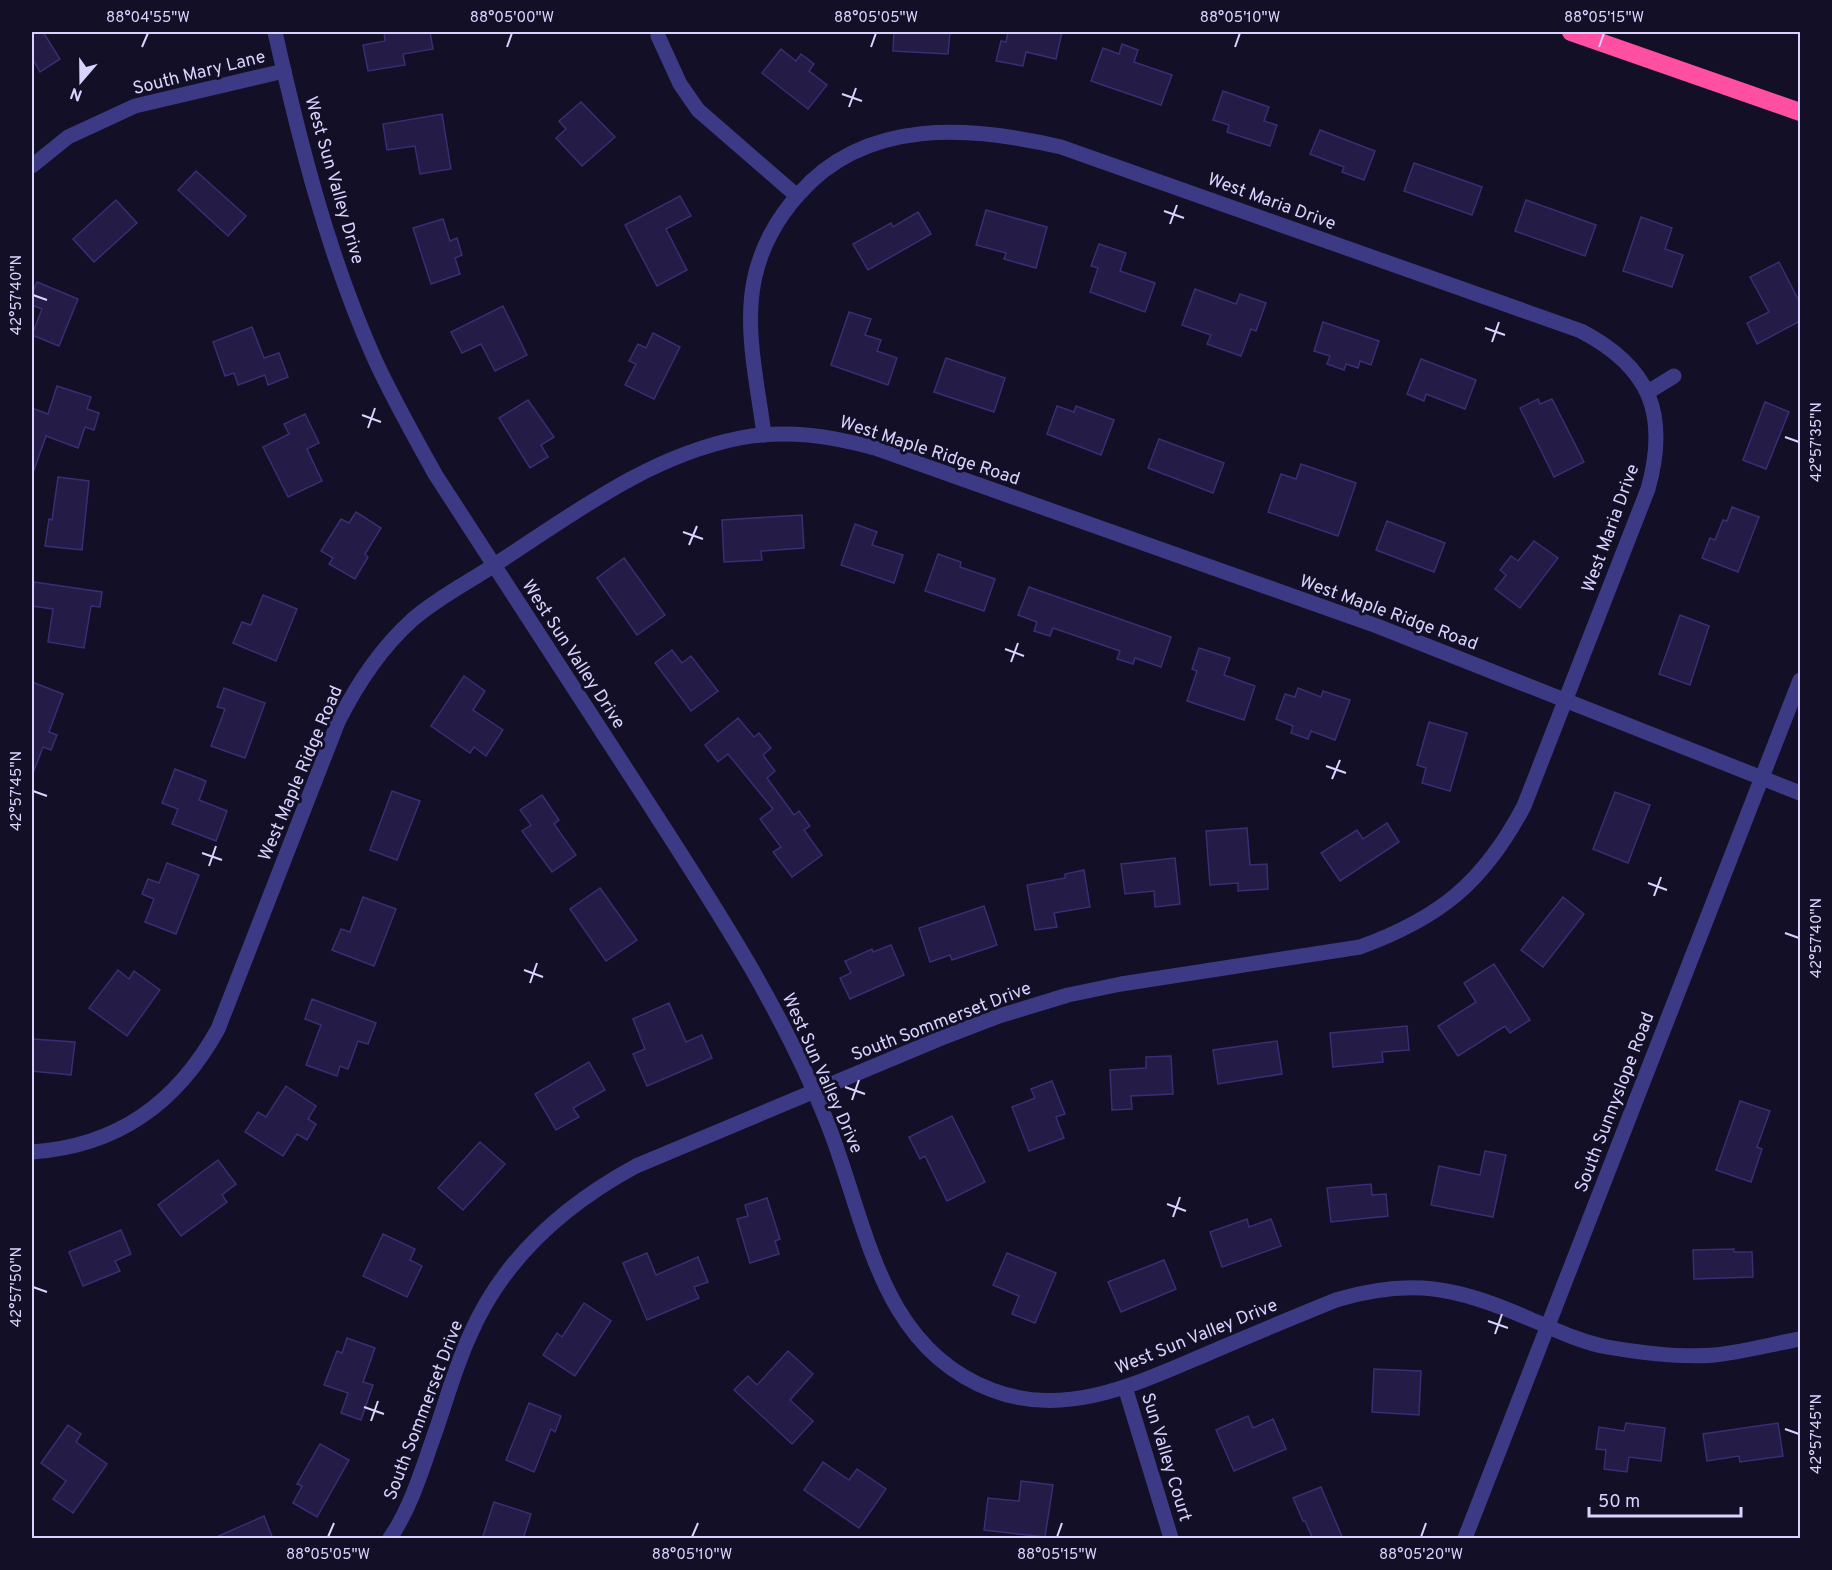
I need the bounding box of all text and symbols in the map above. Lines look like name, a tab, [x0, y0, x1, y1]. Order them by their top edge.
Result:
text: 88°04'55"W	[106, 9, 190, 28]
text: 88°05'00"W	[470, 9, 554, 28]
text: 88°05'05"W	[834, 9, 918, 28]
text: 88°05'10"W	[1200, 9, 1280, 28]
text: 88°05'15"W	[1564, 9, 1644, 28]
street label: South Mary Lane	[131, 46, 268, 101]
north arrow	[51, 51, 111, 111]
text: N	[68, 82, 85, 105]
street label: West Sun Valley Drive	[299, 94, 369, 267]
street label: West Maria Drive	[1204, 169, 1339, 236]
text: 42°57'40"N	[8, 255, 27, 335]
text: 42°57'35"N	[1808, 402, 1827, 482]
street label: West Maple Ridge Road	[836, 411, 1023, 491]
street label: West Maria Drive	[1578, 461, 1645, 596]
street label: West Maple Ridge Road	[1296, 570, 1481, 656]
street label: West Sun Valley Drive	[516, 576, 630, 734]
street label: West Maple Ridge Road	[254, 682, 349, 865]
text: 42°57'45"N	[8, 751, 27, 831]
text: 42°57'40"N	[1808, 898, 1827, 978]
street label: South Sommerset Drive	[848, 977, 1035, 1067]
street label: West Sun Valley Drive	[776, 990, 867, 1157]
street label: South Sunnyslope Road	[1570, 1009, 1660, 1196]
text: 42°57'50"N	[8, 1247, 27, 1327]
street label: West Sun Valley Drive	[1112, 1294, 1281, 1381]
street label: South Sommerset Drive	[379, 1317, 469, 1504]
street label: Sun Valley Court	[1135, 1390, 1196, 1525]
text: 42°57'45"N	[1808, 1394, 1827, 1474]
scale bar	[1589, 1480, 1740, 1518]
text: 50 m	[1598, 1491, 1640, 1514]
text: 88°05'05"W	[286, 1546, 370, 1565]
text: 88°05'10"W	[652, 1546, 732, 1565]
text: 88°05'15"W	[1017, 1546, 1097, 1565]
text: 88°05'20"W	[1379, 1546, 1463, 1565]

